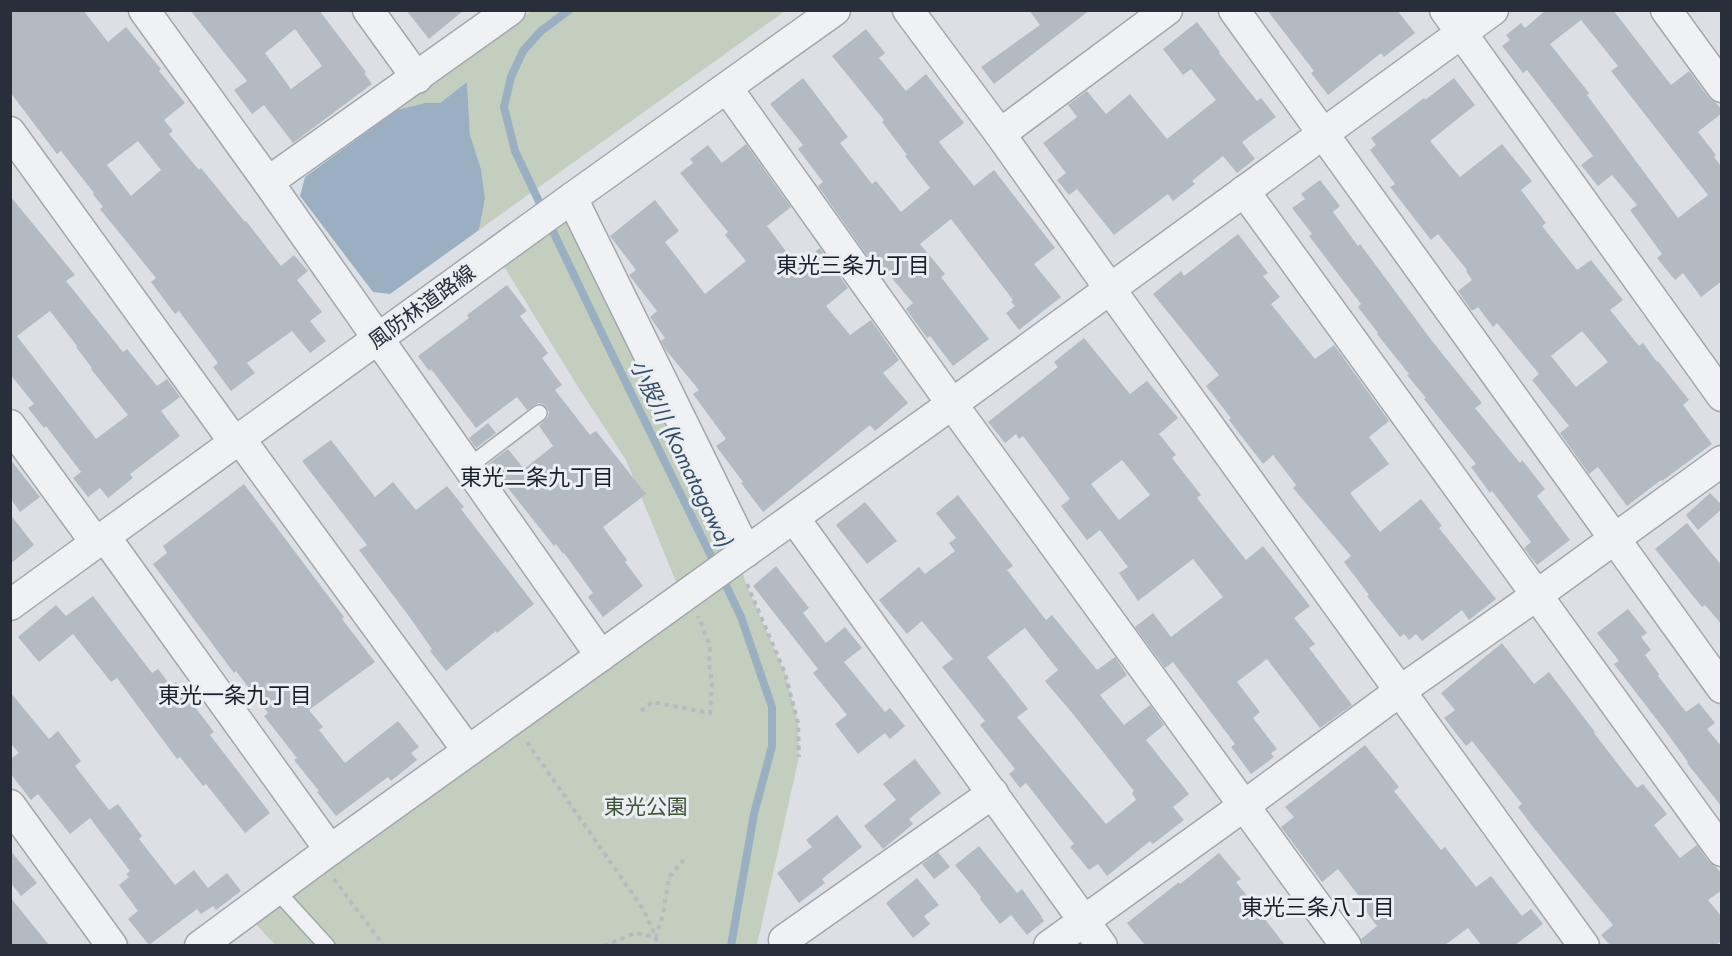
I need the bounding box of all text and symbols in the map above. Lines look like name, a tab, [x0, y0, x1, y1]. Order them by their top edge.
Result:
district label: 東光三条九丁目	[776, 249, 930, 281]
street label: 風防林道路線	[362, 258, 482, 356]
water label: 小股川 (Komatagawa)	[622, 353, 742, 553]
district label: 東光二条九丁目	[460, 461, 614, 493]
district label: 東光一条九丁目	[158, 679, 312, 711]
park label: 東光公園	[604, 792, 688, 822]
district label: 東光三条八丁目	[1241, 891, 1395, 923]

